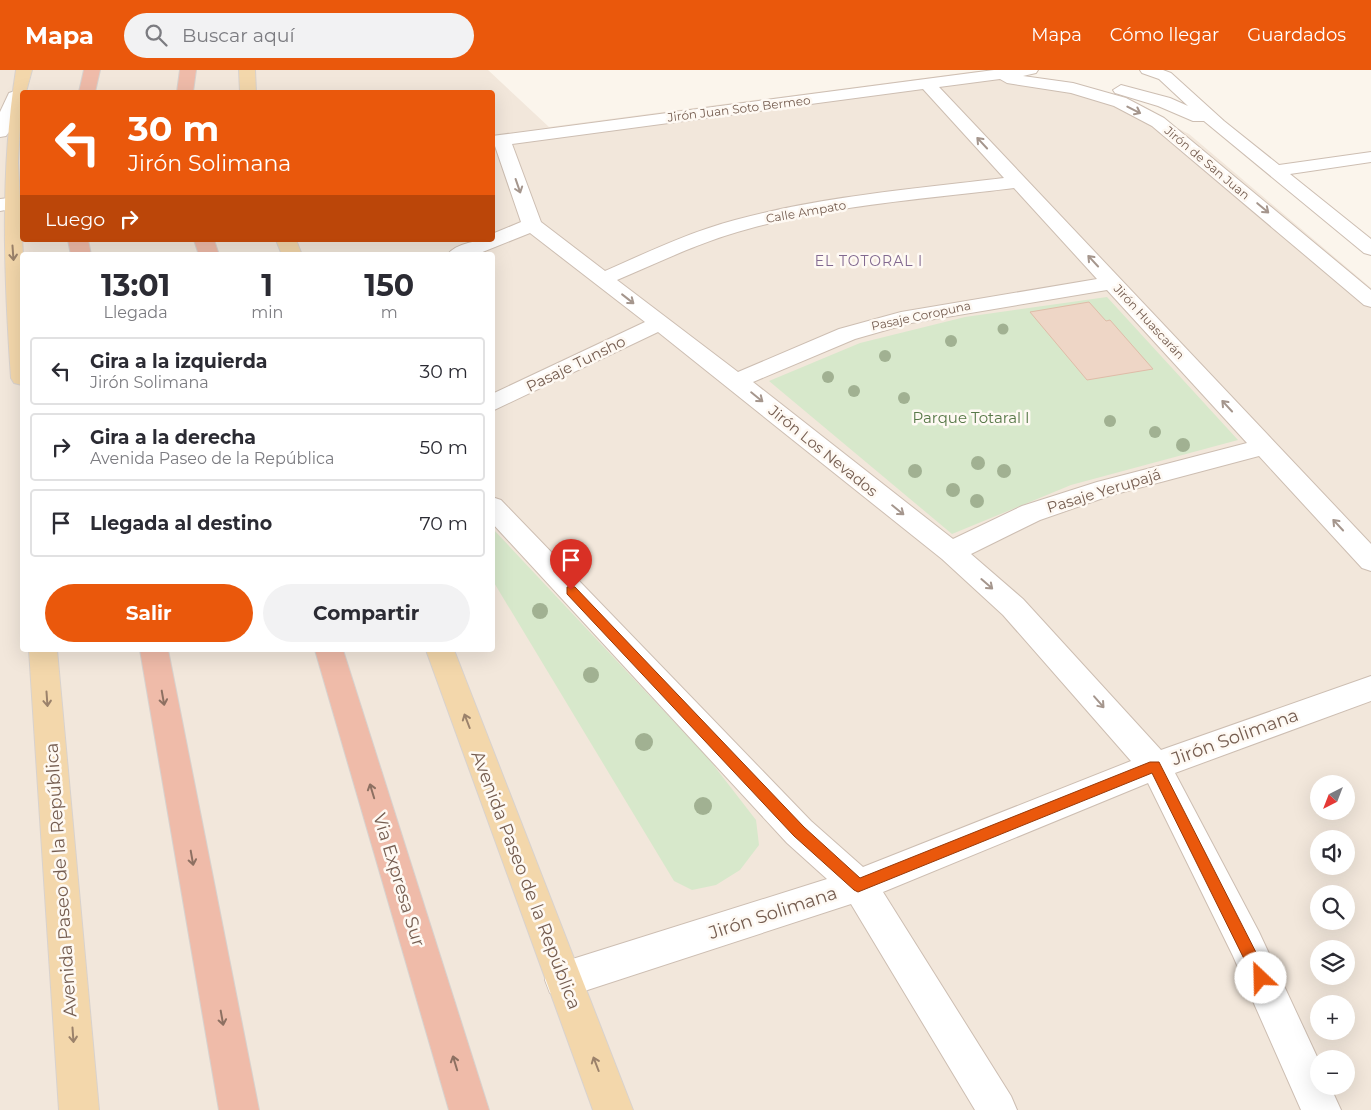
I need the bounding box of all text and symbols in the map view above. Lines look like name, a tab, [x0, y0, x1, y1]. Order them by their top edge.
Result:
search box	[124, 13, 474, 58]
text: Mapa	[25, 21, 94, 50]
icon: search	[142, 21, 170, 49]
text: Buscar aquí	[182, 24, 295, 47]
text: Mapa	[1031, 24, 1082, 46]
text: Cómo llegar	[1110, 24, 1219, 46]
text: Guardados	[1247, 24, 1346, 46]
street label: Jirón Juan Soto Bermeo	[666, 92, 811, 125]
one-way arrow	[1126, 106, 1141, 115]
text: 30 m	[128, 107, 219, 150]
icon: left	[45, 110, 110, 175]
street label: Jirón de San Juan	[1161, 122, 1253, 202]
one-way arrow	[976, 136, 988, 149]
text: Jirón Solimana	[128, 150, 291, 177]
one-way arrow	[514, 178, 523, 193]
street label: Calle Ampato	[765, 197, 847, 226]
one-way arrow	[1256, 203, 1269, 214]
icon: right	[115, 205, 143, 233]
text: Luego	[45, 208, 105, 231]
one-way arrow	[8, 245, 18, 261]
district label: EL TOTORAL I	[815, 252, 923, 270]
one-way arrow	[1087, 255, 1099, 268]
text: 13:01	[101, 267, 170, 304]
text: 1	[261, 267, 273, 304]
text: 150	[364, 267, 414, 304]
street label: Jirón Huascarán	[1110, 280, 1188, 362]
one-way arrow	[621, 293, 634, 304]
street label: Pasaje Coropuna	[870, 298, 972, 333]
text: Llegada	[104, 303, 168, 322]
text: min	[251, 303, 283, 322]
text: m	[381, 303, 398, 322]
street label: Pasaje Tunsho	[523, 331, 629, 396]
text: Gira a la izquierda	[90, 350, 268, 373]
icon: left	[47, 357, 75, 385]
text: 30 m	[420, 360, 468, 383]
text: Jirón Solimana	[90, 373, 209, 392]
one-way arrow	[750, 392, 763, 403]
street label: Jirón Los Nevados	[764, 400, 882, 500]
one-way arrow	[1221, 400, 1233, 413]
park label: Parque Totaral I	[912, 408, 1030, 427]
text: Gira a la derecha	[90, 426, 256, 449]
icon: right	[47, 433, 75, 461]
text: 50 m	[420, 436, 468, 459]
text: Avenida Paseo de la República	[90, 449, 335, 468]
street label: Pasaje Yerupajá	[1044, 464, 1163, 517]
one-way arrow	[891, 504, 904, 515]
icon: arrive	[47, 509, 75, 537]
text: Llegada al destino	[90, 512, 272, 535]
text: 70 m	[419, 512, 468, 535]
one-way arrow	[1332, 519, 1344, 532]
pin	[550, 539, 592, 590]
icon: arrive	[557, 546, 585, 574]
one-way arrow	[981, 579, 994, 590]
button: Salir	[45, 584, 253, 642]
button: Compartir	[263, 584, 470, 642]
one-way arrow	[42, 690, 52, 706]
one-way arrow	[158, 690, 168, 706]
one-way arrow	[1093, 695, 1104, 708]
street label: Jirón Solimana	[1168, 704, 1302, 771]
one-way arrow	[461, 714, 471, 729]
street label: Avenida Paseo de la República	[40, 742, 82, 1018]
street label: Avenida Paseo de la República	[466, 748, 586, 1012]
north arrow	[1310, 775, 1355, 820]
map controls	[1310, 775, 1355, 1095]
one-way arrow	[366, 783, 376, 799]
street label: Via Expresa Sur	[368, 811, 430, 949]
button: sound	[1310, 830, 1355, 875]
one-way arrow	[188, 849, 197, 865]
street label: Jirón Solimana	[705, 882, 840, 944]
button: search	[1310, 885, 1355, 930]
button: layers	[1310, 940, 1355, 985]
position arrow	[1234, 951, 1286, 1003]
button: +	[1310, 995, 1355, 1040]
one-way arrow	[217, 1009, 227, 1025]
one-way arrow	[68, 1027, 77, 1043]
button: −	[1310, 1050, 1355, 1095]
one-way arrow	[449, 1056, 459, 1072]
one-way arrow	[591, 1057, 600, 1073]

